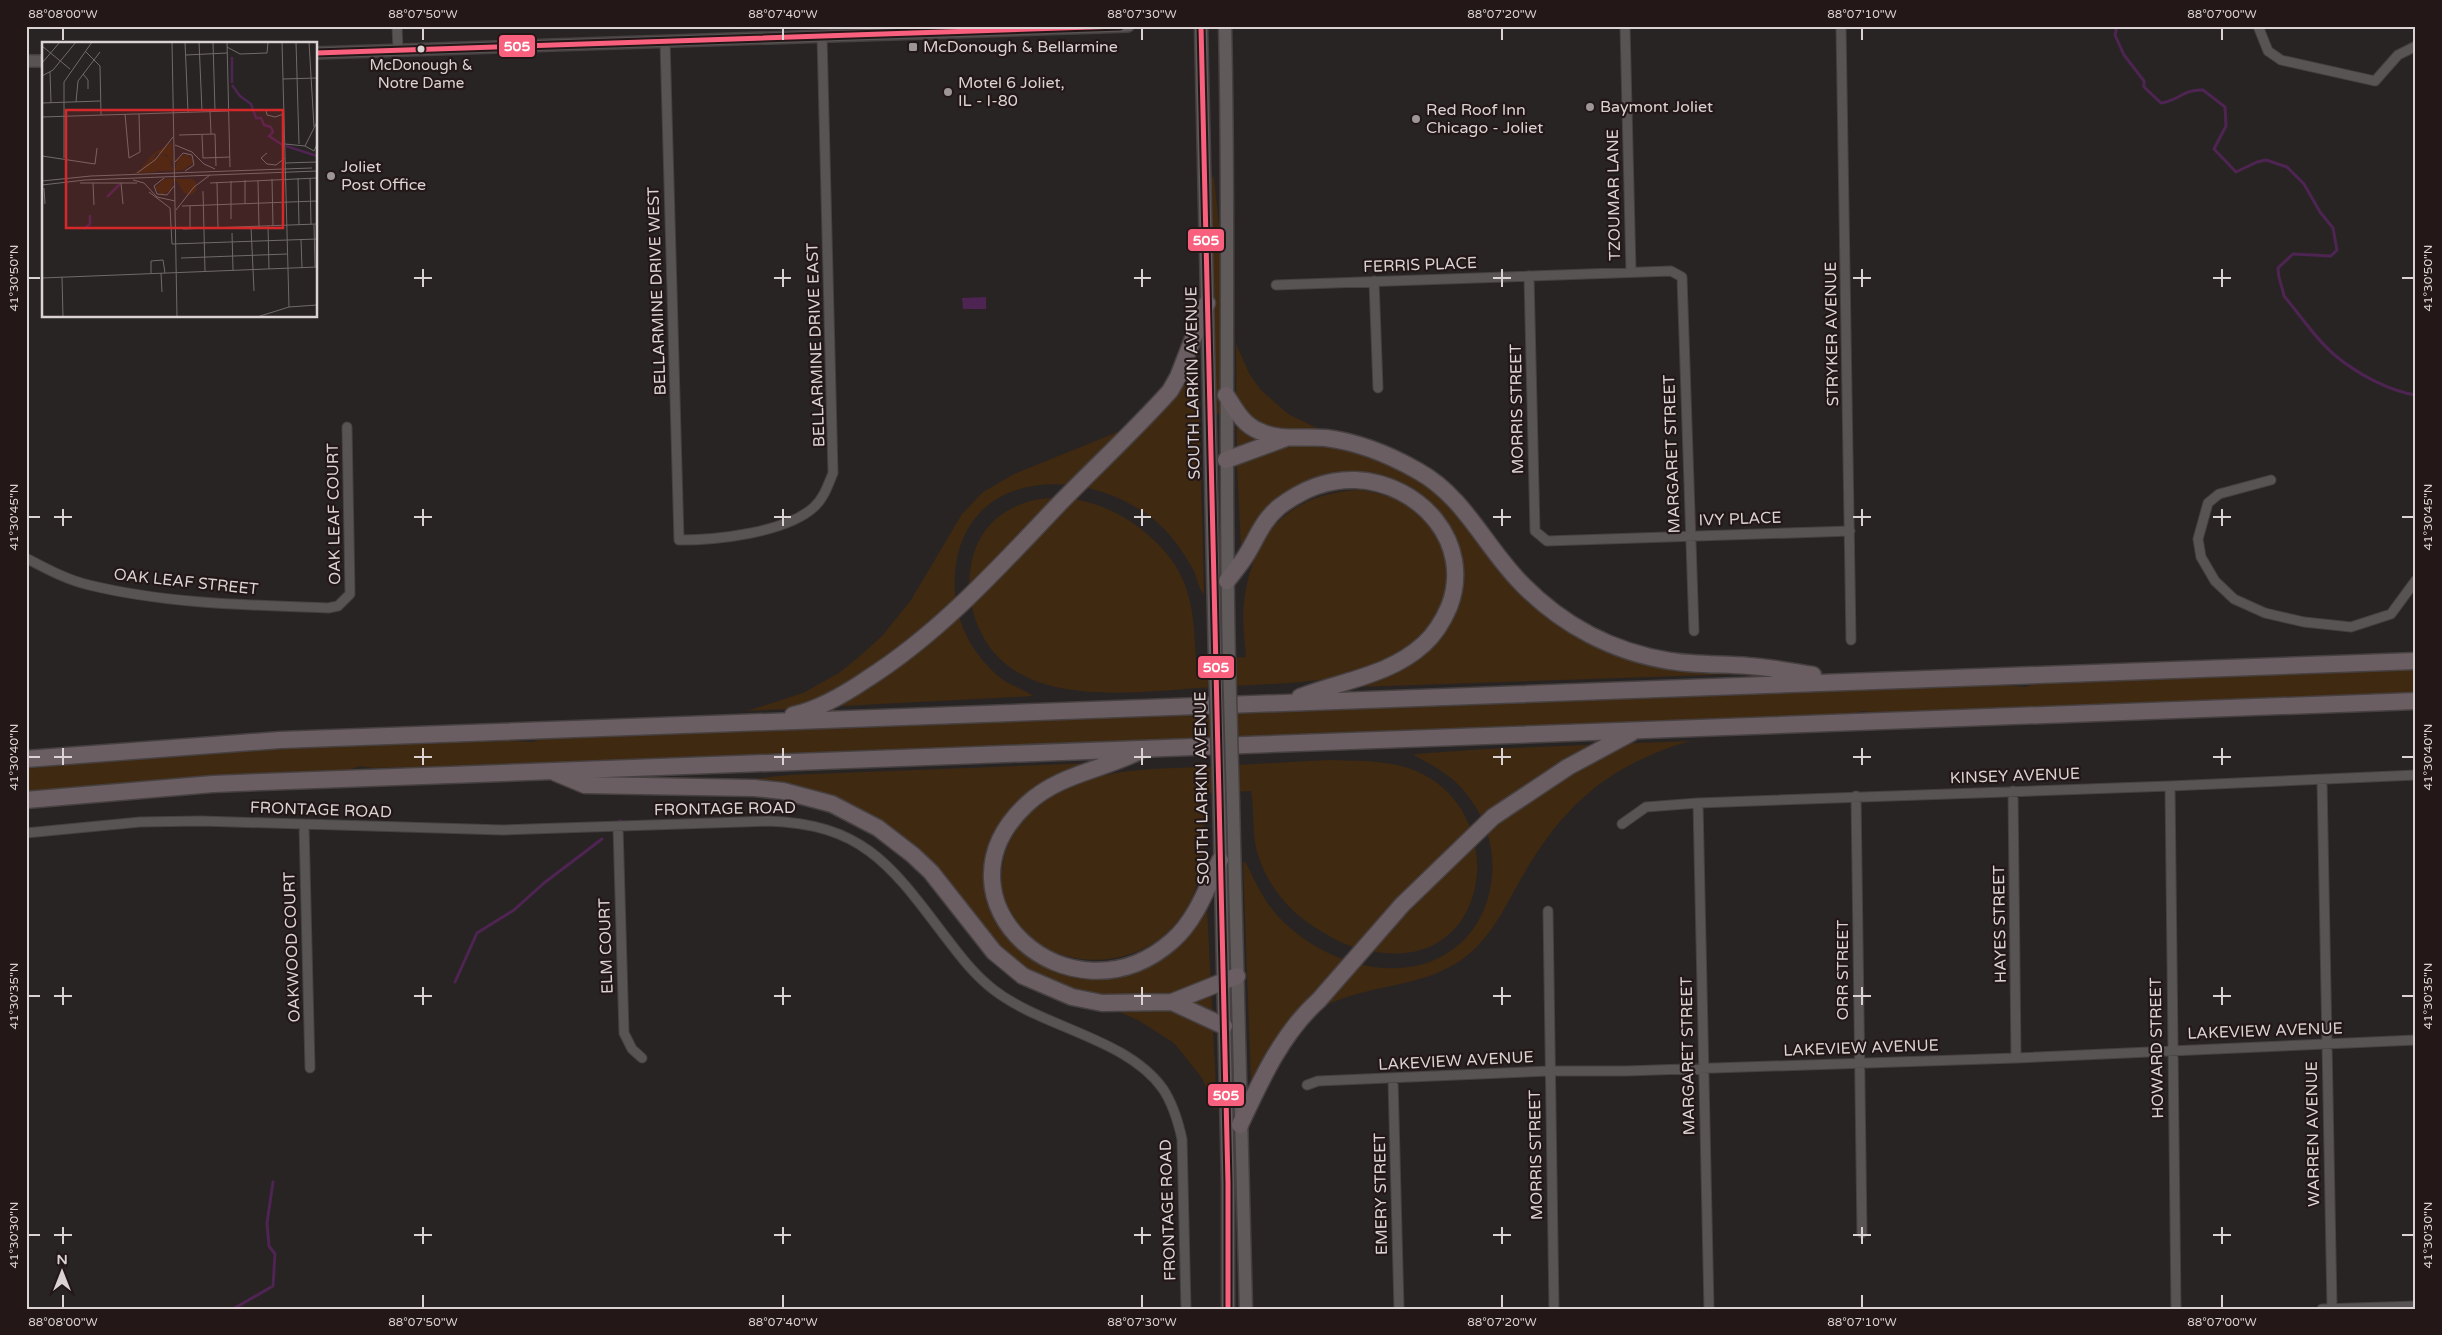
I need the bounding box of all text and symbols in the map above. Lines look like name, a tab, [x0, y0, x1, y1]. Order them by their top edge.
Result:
text: 88°08'00"W	[28, 7, 98, 21]
text: 88°07'50"W	[388, 7, 458, 21]
text: 88°07'40"W	[748, 7, 818, 21]
text: 88°07'30"W	[1107, 7, 1177, 21]
text: 88°07'20"W	[1467, 7, 1537, 21]
text: 88°07'10"W	[1827, 7, 1897, 21]
text: 88°07'00"W	[2187, 7, 2257, 21]
line badge: 505	[498, 34, 536, 58]
place label: McDonough & Bellarmine	[923, 37, 1118, 57]
text: 505	[504, 38, 530, 55]
marker: McDonough & Bellarmine	[907, 41, 919, 53]
inset map	[42, 42, 318, 318]
marker: McDonough & Notre Dame	[416, 44, 426, 54]
place label: McDonough & Notre Dame	[369, 56, 473, 92]
place label: Motel 6 Joliet, IL - I-80	[958, 73, 1065, 111]
marker: Motel 6 Joliet, IL - I-80	[942, 86, 954, 98]
place label: Baymont Joliet	[1600, 97, 1713, 117]
place label: Red Roof Inn Chicago - Joliet	[1426, 100, 1543, 138]
marker: Baymont Joliet	[1584, 101, 1596, 113]
marker: Red Roof Inn Chicago - Joliet	[1410, 113, 1422, 125]
street label: TZOUMAR LANE	[1603, 129, 1625, 261]
place label: Joliet Post Office	[341, 157, 426, 195]
marker: Joliet Post Office	[325, 170, 337, 182]
street label: BELLARMINE DRIVE WEST	[643, 186, 671, 396]
line badge: 505	[1187, 228, 1225, 252]
text: 505	[1193, 232, 1219, 249]
street label: BELLARMINE DRIVE EAST	[802, 242, 830, 448]
text: 41°30'50"N	[7, 245, 21, 312]
text: 41°30'50"N	[2421, 245, 2435, 312]
street label: FERRIS PLACE	[1363, 253, 1477, 277]
street label: STRYKER AVENUE	[1821, 261, 1843, 407]
street label: SOUTH LARKIN AVENUE	[1181, 286, 1205, 480]
street label: MORRIS STREET	[1506, 343, 1528, 474]
street label: MARGARET STREET	[1659, 374, 1685, 534]
street label: OAK LEAF COURT	[323, 443, 345, 585]
text: 41°30'45"N	[7, 484, 21, 551]
text: 41°30'45"N	[2421, 484, 2435, 551]
street label: IVY PLACE	[1698, 508, 1782, 530]
street label: OAK LEAF STREET	[113, 564, 260, 600]
line badge: 505	[1197, 655, 1235, 679]
text: 505	[1203, 659, 1229, 676]
street label: SOUTH LARKIN AVENUE	[1190, 691, 1214, 885]
text: 41°30'40"N	[7, 724, 21, 791]
text: 41°30'40"N	[2421, 724, 2435, 791]
street label: KINSEY AVENUE	[1950, 764, 2080, 788]
street label: FRONTAGE ROAD	[250, 798, 392, 822]
street label: FRONTAGE ROAD	[654, 798, 796, 820]
street label: HAYES STREET	[1989, 865, 2011, 983]
street label: OAKWOOD COURT	[279, 871, 305, 1023]
street label: ELM COURT	[594, 897, 618, 994]
street label: ORR STREET	[1833, 919, 1853, 1020]
text: 41°30'35"N	[7, 963, 21, 1030]
text: 41°30'35"N	[2421, 963, 2435, 1030]
street label: MARGARET STREET	[1677, 976, 1699, 1136]
street label: HOWARD STREET	[2146, 977, 2168, 1119]
street label: LAKEVIEW AVENUE	[2187, 1018, 2343, 1044]
street label: LAKEVIEW AVENUE	[1783, 1035, 1939, 1061]
street label: LAKEVIEW AVENUE	[1378, 1047, 1534, 1075]
street label: WARREN AVENUE	[2302, 1061, 2324, 1207]
line badge: 505	[1207, 1083, 1245, 1107]
text: 505	[1213, 1087, 1239, 1104]
street label: MORRIS STREET	[1525, 1089, 1547, 1220]
street label: EMERY STREET	[1370, 1132, 1392, 1255]
street label: FRONTAGE ROAD	[1156, 1139, 1180, 1281]
text: 41°30'30"N	[7, 1202, 21, 1269]
text: 41°30'30"N	[2421, 1202, 2435, 1269]
north arrow	[38, 1248, 88, 1298]
text: N	[56, 1251, 68, 1268]
text: 88°08'00"W	[28, 1315, 98, 1329]
text: 88°07'50"W	[388, 1315, 458, 1329]
text: 88°07'40"W	[748, 1315, 818, 1329]
text: 88°07'30"W	[1107, 1315, 1177, 1329]
text: 88°07'20"W	[1467, 1315, 1537, 1329]
text: 88°07'10"W	[1827, 1315, 1897, 1329]
text: 88°07'00"W	[2187, 1315, 2257, 1329]

